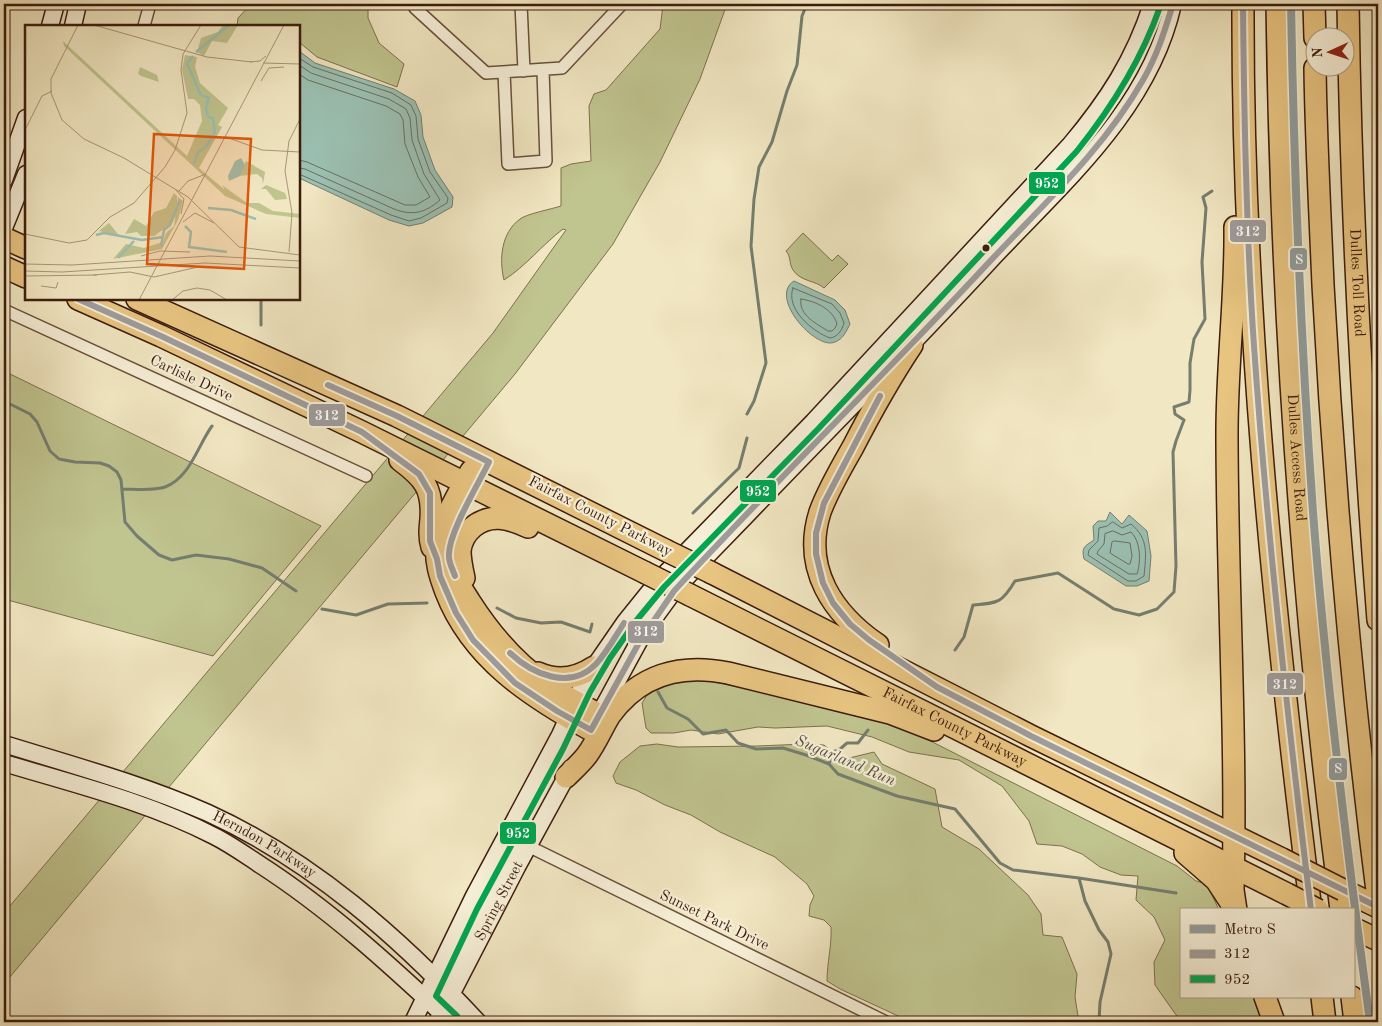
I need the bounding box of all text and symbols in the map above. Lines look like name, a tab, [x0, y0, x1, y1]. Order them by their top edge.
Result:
inset map	[25, 25, 300, 300]
north arrow	[1304, 28, 1354, 78]
text: N	[1311, 47, 1325, 58]
line badge: 952	[1028, 171, 1066, 195]
text: 952	[1035, 177, 1059, 191]
line badge: 312	[1229, 219, 1267, 243]
text: 312	[1236, 225, 1260, 239]
street label: Dulles Toll Road	[1347, 228, 1367, 338]
unlabelled marker	[981, 243, 991, 253]
line badge: S	[1289, 247, 1308, 271]
text: S	[1295, 253, 1303, 267]
street label: Carlisle Drive	[147, 353, 235, 405]
street label: Dulles Access Road	[1284, 393, 1308, 522]
line badge: 312	[308, 403, 346, 427]
text: 312	[315, 409, 339, 423]
street label: Fairfax County Parkway	[526, 474, 674, 560]
line badge: 952	[739, 479, 777, 503]
text: 952	[746, 485, 770, 499]
line badge: 312	[627, 620, 665, 644]
text: 312	[634, 625, 658, 639]
line badge: 312	[1266, 672, 1304, 696]
text: 312	[1273, 678, 1297, 692]
street label: Fairfax County Parkway	[880, 685, 1029, 770]
water label: Sugarland Run	[792, 733, 898, 789]
line badge: S	[1328, 757, 1348, 781]
text: S	[1334, 762, 1342, 776]
street label: Herndon Parkway	[210, 809, 319, 881]
line badge: 952	[499, 821, 537, 845]
text: 952	[506, 827, 530, 841]
street label: Spring Street	[473, 859, 526, 943]
street label: Sunset Park Drive	[657, 888, 771, 954]
legend	[1180, 908, 1354, 998]
text: Metro S	[1224, 923, 1276, 938]
text: 312	[1224, 947, 1250, 962]
text: 952	[1224, 973, 1250, 988]

